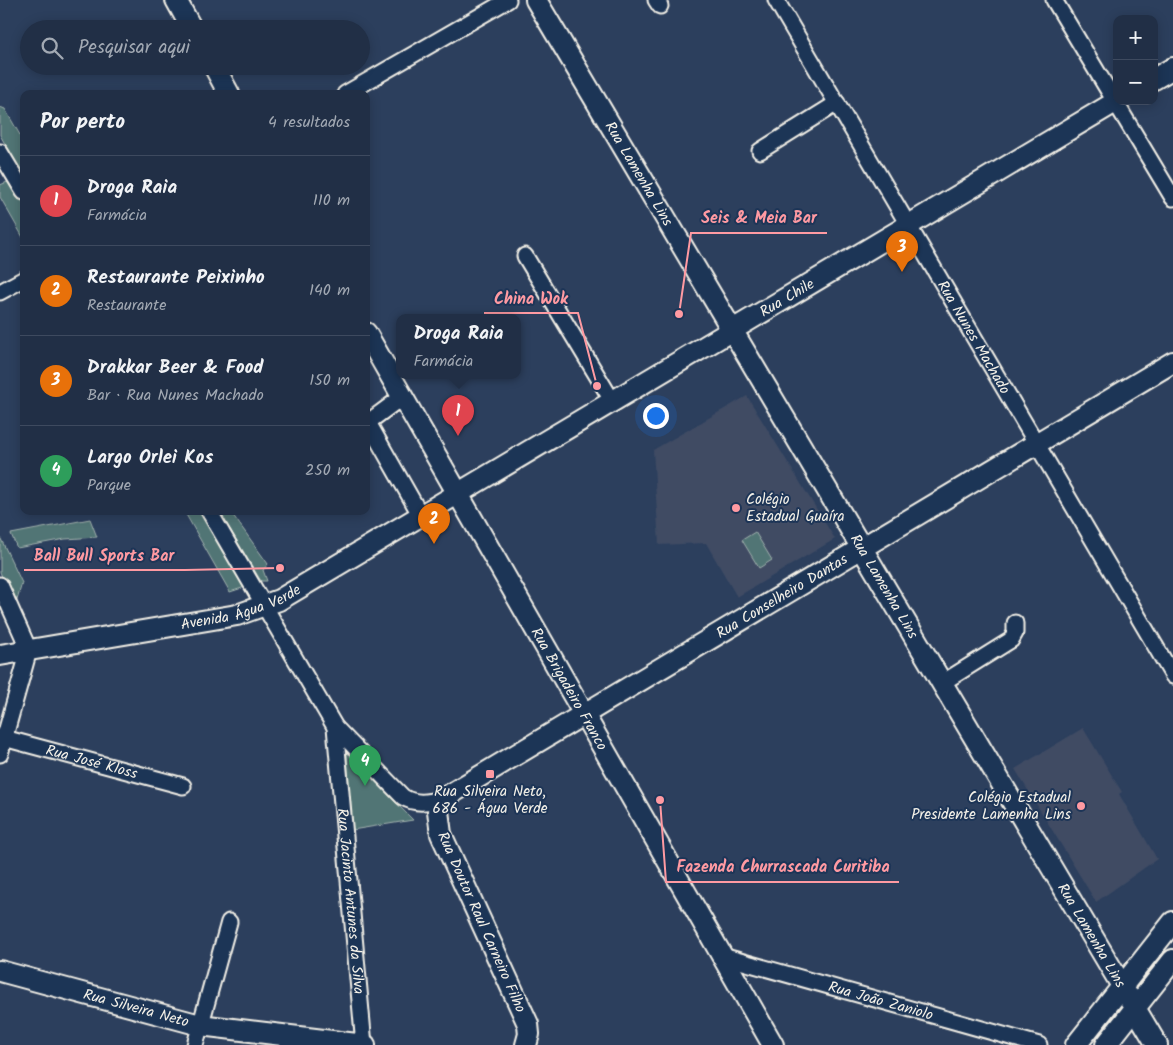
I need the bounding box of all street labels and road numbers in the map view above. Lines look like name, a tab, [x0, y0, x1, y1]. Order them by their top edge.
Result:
street label: Rua Lamenha Lins	[598, 117, 679, 232]
street label: Rua Chile	[755, 273, 820, 324]
street label: Rua Nunes Machado	[930, 276, 1016, 399]
street label: Rua Lamenha Lins	[843, 530, 924, 644]
street label: Rua Conselheiro Dantas	[712, 548, 853, 646]
street label: Avenida Água Verde	[179, 578, 306, 637]
street label: Rua Brigadeiro Franco	[524, 623, 613, 756]
street label: Rua José Kloss	[43, 739, 141, 786]
street label: Rua Jacinto Antunes da Silva	[329, 807, 370, 995]
street label: Rua Doutor Raul Carneiro Filho	[430, 828, 532, 1017]
street label: Rua Lamenha Lins	[1050, 879, 1132, 993]
street label: Rua João Zaniolo	[825, 975, 936, 1028]
street label: Rua Silveira Neto	[80, 983, 192, 1035]

